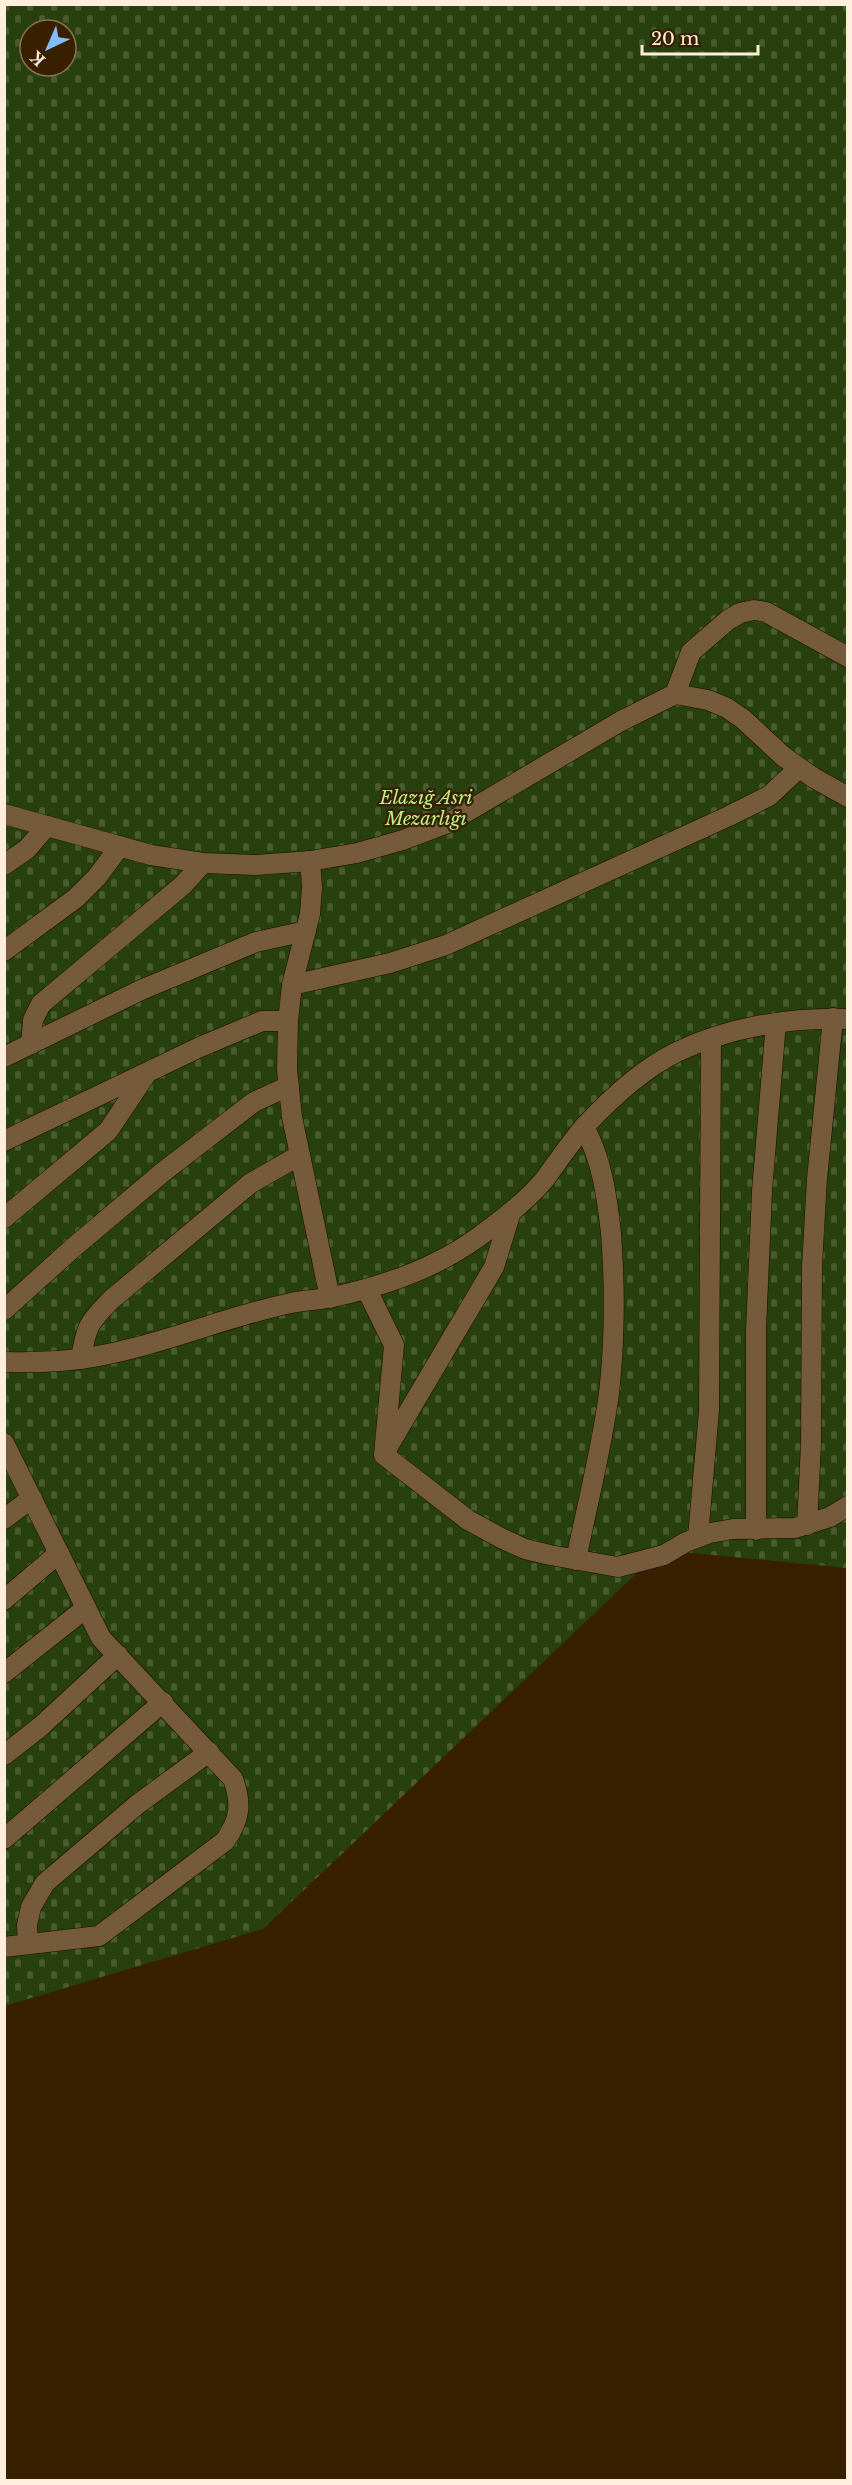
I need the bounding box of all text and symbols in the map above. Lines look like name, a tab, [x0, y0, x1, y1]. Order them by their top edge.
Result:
north arrow	[18, 18, 78, 78]
scale bar	[642, 18, 758, 56]
text: 20 m	[651, 28, 699, 50]
text: K	[25, 46, 49, 71]
park label: Elazığ Asri Mezarlığı	[379, 787, 473, 830]

